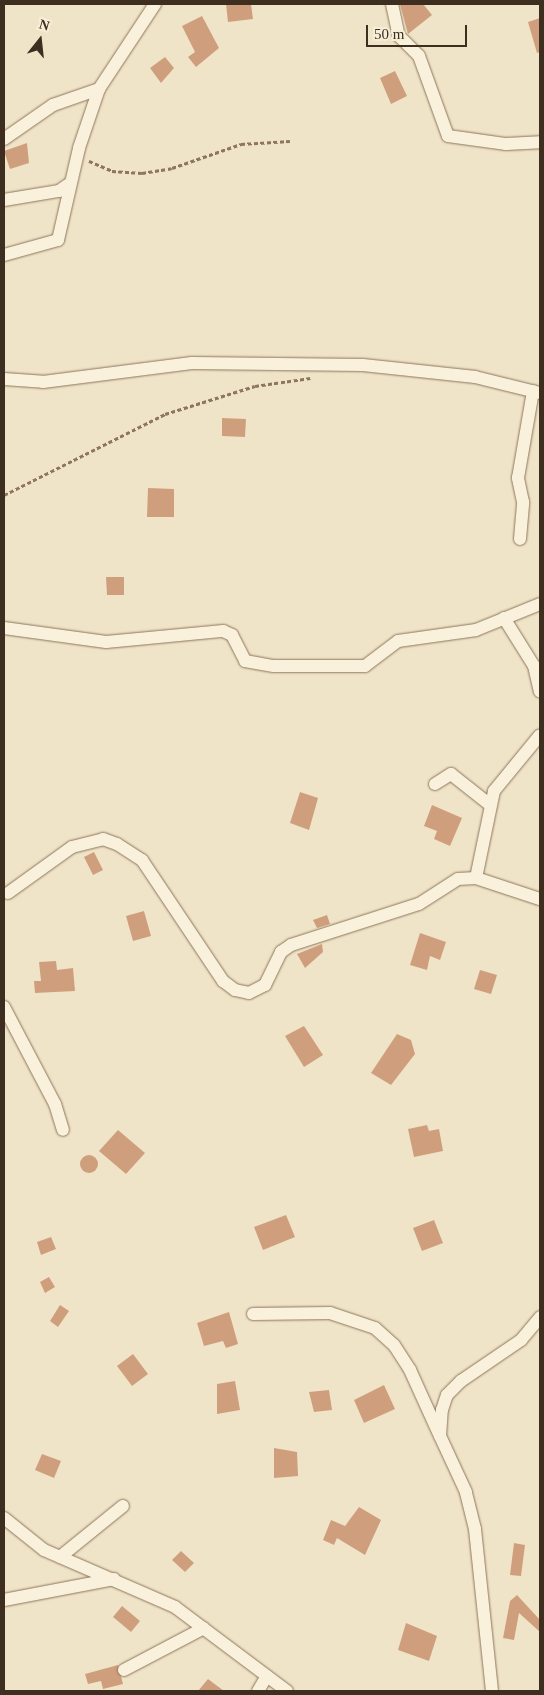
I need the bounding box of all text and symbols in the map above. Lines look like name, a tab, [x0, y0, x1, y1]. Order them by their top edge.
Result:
north arrow	[15, 15, 65, 65]
scale bar	[369, 15, 470, 47]
text: N	[37, 16, 51, 34]
text: 50 m	[374, 26, 404, 42]

